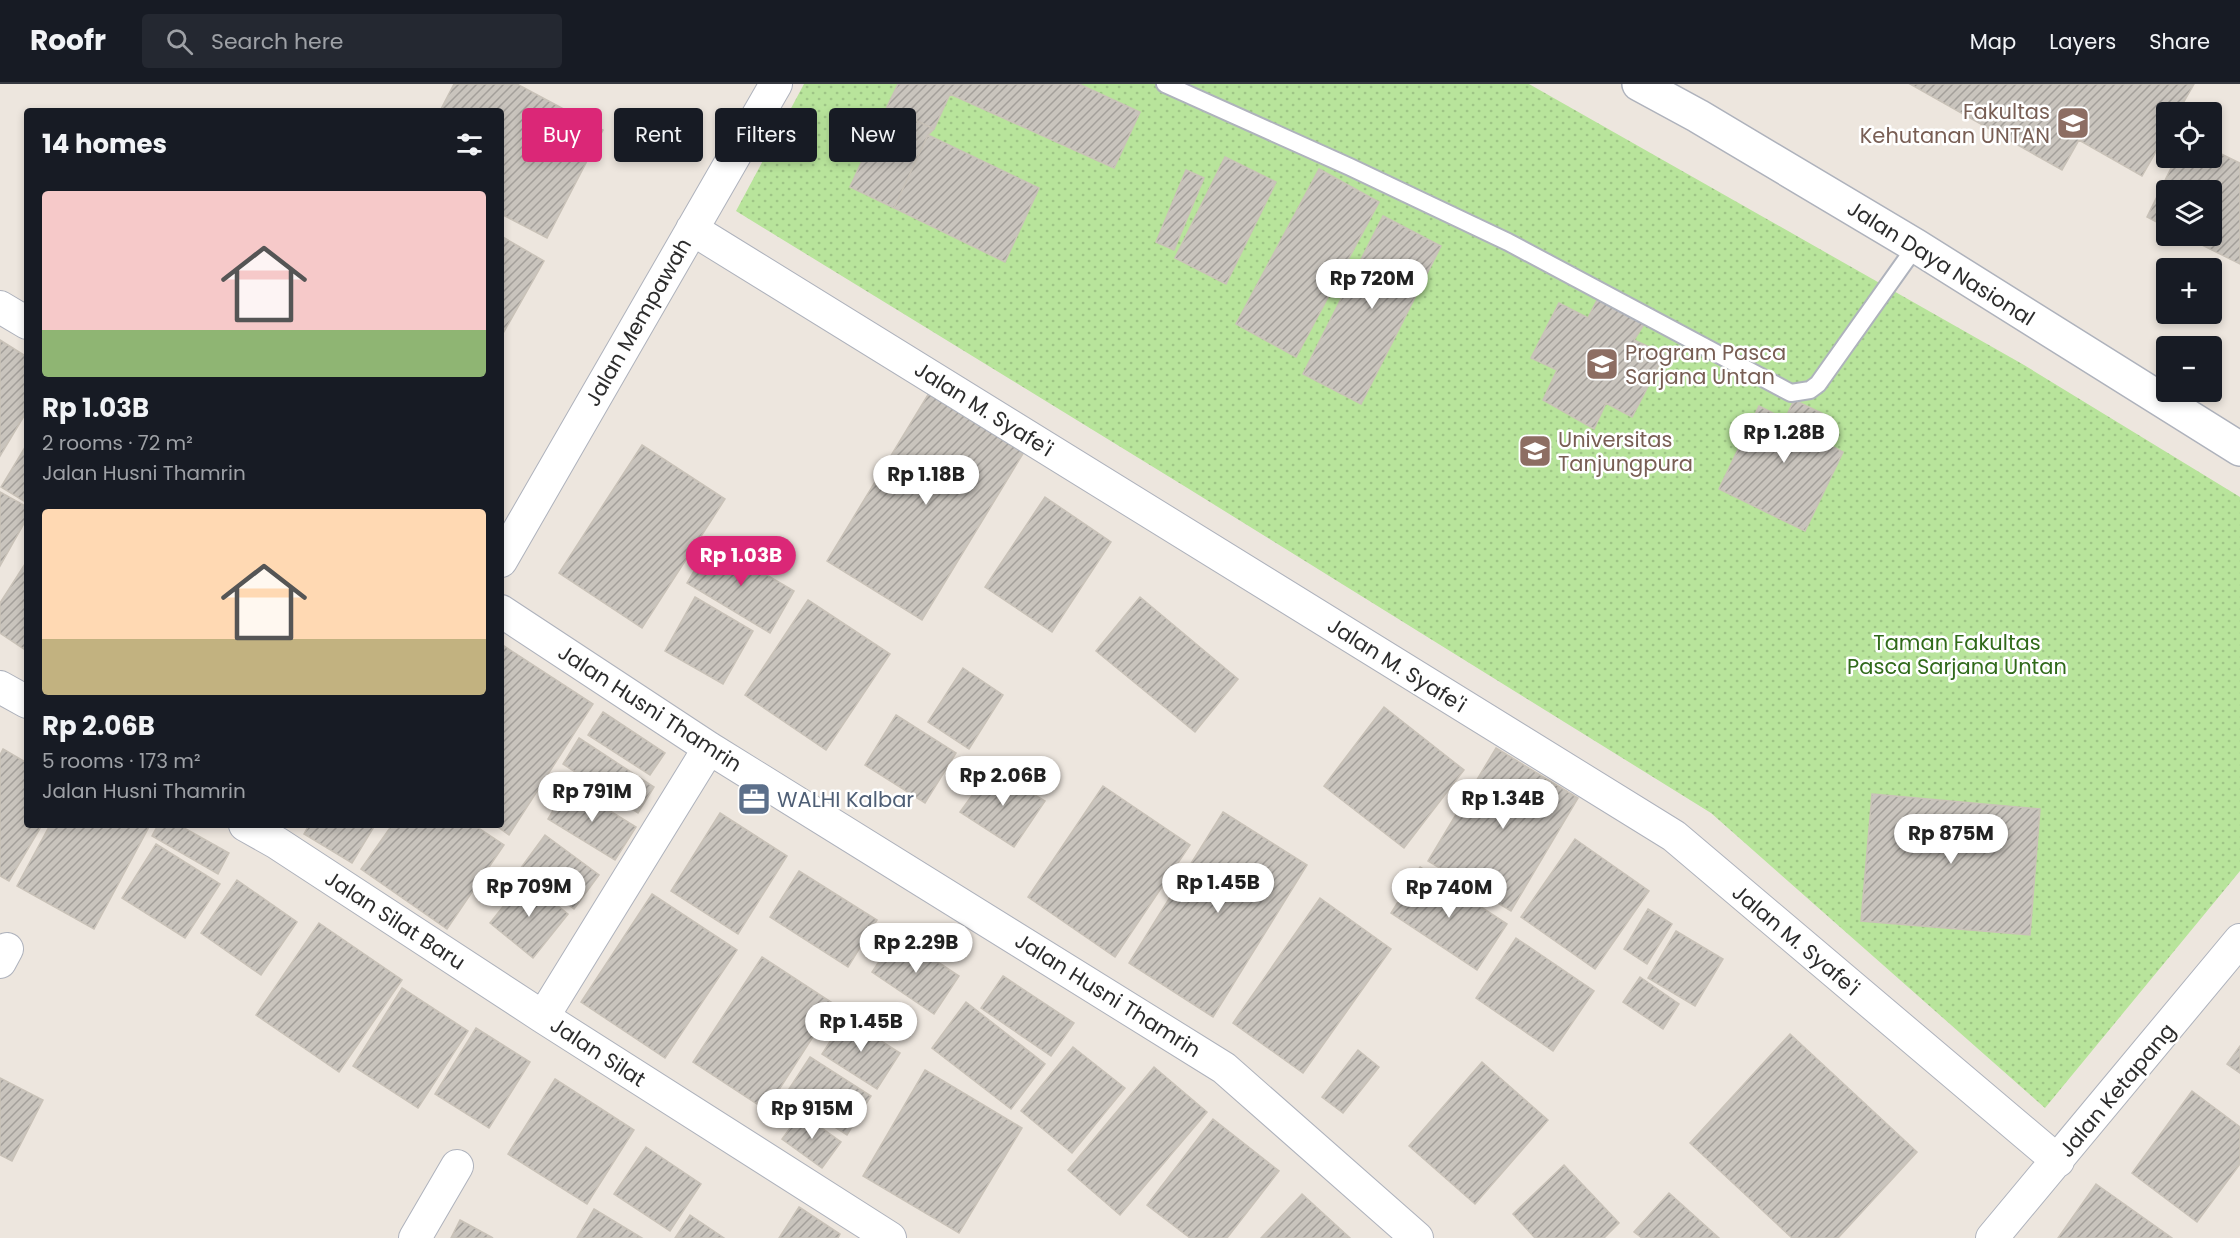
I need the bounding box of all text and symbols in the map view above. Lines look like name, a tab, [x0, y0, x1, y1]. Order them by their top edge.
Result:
search box	[142, 14, 562, 68]
text: Roofr	[30, 21, 106, 60]
icon: search	[163, 25, 196, 58]
text: Search here	[211, 26, 344, 57]
text: Map	[1970, 27, 2016, 56]
text: Layers	[2049, 27, 2116, 56]
text: Share	[2149, 27, 2210, 56]
place label: Fakultas Kehutanan UNTAN	[1860, 97, 2050, 150]
map controls	[2156, 102, 2222, 402]
button: locate	[2156, 102, 2222, 168]
school or university icon: Fakultas Kehutanan UNTAN	[2055, 105, 2091, 141]
chip: Buy	[522, 108, 602, 162]
chip: Rent	[614, 108, 703, 162]
chip: Filters	[715, 108, 817, 162]
chip: New	[829, 108, 916, 162]
text: 14 homes	[42, 126, 167, 162]
icon: filters	[453, 128, 486, 161]
button: layers	[2156, 180, 2222, 246]
street label: Jalan Daya Nasional	[1842, 194, 2040, 332]
icon: home	[210, 230, 318, 338]
street label: Jalan Mempawah	[578, 233, 698, 411]
button: +	[2156, 258, 2222, 324]
pin: Rp 720M	[1317, 259, 1427, 310]
text: Rp 720M	[1330, 264, 1414, 292]
button: −	[2156, 336, 2222, 402]
place label: Program Pasca Sarjana Untan	[1625, 338, 1786, 391]
school or university icon: Program Pasca Sarjana Untan	[1584, 346, 1620, 382]
street label: Jalan M. Syafe'i	[909, 355, 1059, 463]
text: Rp 1.03B	[42, 390, 149, 426]
pin: Rp 1.28B	[1722, 413, 1846, 464]
text: Rp 1.28B	[1743, 418, 1825, 446]
place label: Universitas Tanjungpura	[1558, 425, 1693, 478]
text: 2 rooms · 72 m²	[42, 429, 193, 457]
school or university icon: Universitas Tanjungpura	[1517, 433, 1553, 469]
pin: Rp 1.18B	[864, 455, 988, 506]
text: Jalan Husni Thamrin	[42, 459, 246, 487]
text: Rp 1.18B	[887, 460, 965, 488]
pin: Rp 1.03B	[679, 536, 803, 587]
text: Rp 1.03B	[700, 541, 782, 569]
icon: home	[210, 548, 318, 656]
street label: Jalan M. Syafe'i	[1322, 611, 1472, 719]
park label: Taman Fakultas Pasca Sarjana Untan	[1847, 628, 2067, 681]
street label: Jalan Husni Thamrin	[552, 638, 748, 778]
text: Rp 2.06B	[42, 708, 155, 744]
text: 5 rooms · 173 m²	[42, 747, 201, 775]
pin: Rp 2.06B	[941, 756, 1065, 807]
text: Rp 2.06B	[960, 761, 1046, 789]
pin: Rp 791M	[537, 772, 647, 823]
text: Jalan Husni Thamrin	[42, 777, 246, 805]
text: Rp 791M	[552, 777, 632, 805]
pin: Rp 1.34B	[1441, 779, 1565, 830]
office icon: WALHI Kalbar	[736, 781, 772, 817]
text: Rp 1.34B	[1462, 784, 1544, 812]
place label: WALHI Kalbar	[777, 785, 914, 814]
pin: Rp 875M	[1896, 814, 2006, 865]
text: Rp 875M	[1908, 819, 1994, 847]
pin: Rp 1.45B	[1156, 863, 1280, 914]
street label: Jalan Silat Baru	[319, 864, 471, 976]
pin: Rp 709M	[474, 867, 584, 918]
text: Rp 1.45B	[1176, 868, 1260, 896]
pin: Rp 740M	[1394, 868, 1504, 919]
text: Rp 709M	[486, 872, 572, 900]
text: Rp 740M	[1406, 873, 1492, 901]
street label: Jalan M. Syafe'i	[1726, 878, 1866, 1002]
pin: Rp 2.29B	[854, 923, 978, 974]
street label: Jalan Husni Thamrin	[1010, 926, 1206, 1064]
text: Rp 2.29B	[874, 928, 958, 956]
pin: Rp 1.45B	[799, 1002, 923, 1053]
text: Rp 1.45B	[819, 1007, 903, 1035]
street label: Jalan Silat	[545, 1010, 651, 1094]
street label: Jalan Ketapang	[2052, 1017, 2182, 1163]
pin: Rp 915M	[757, 1089, 867, 1140]
text: Rp 915M	[771, 1094, 853, 1122]

